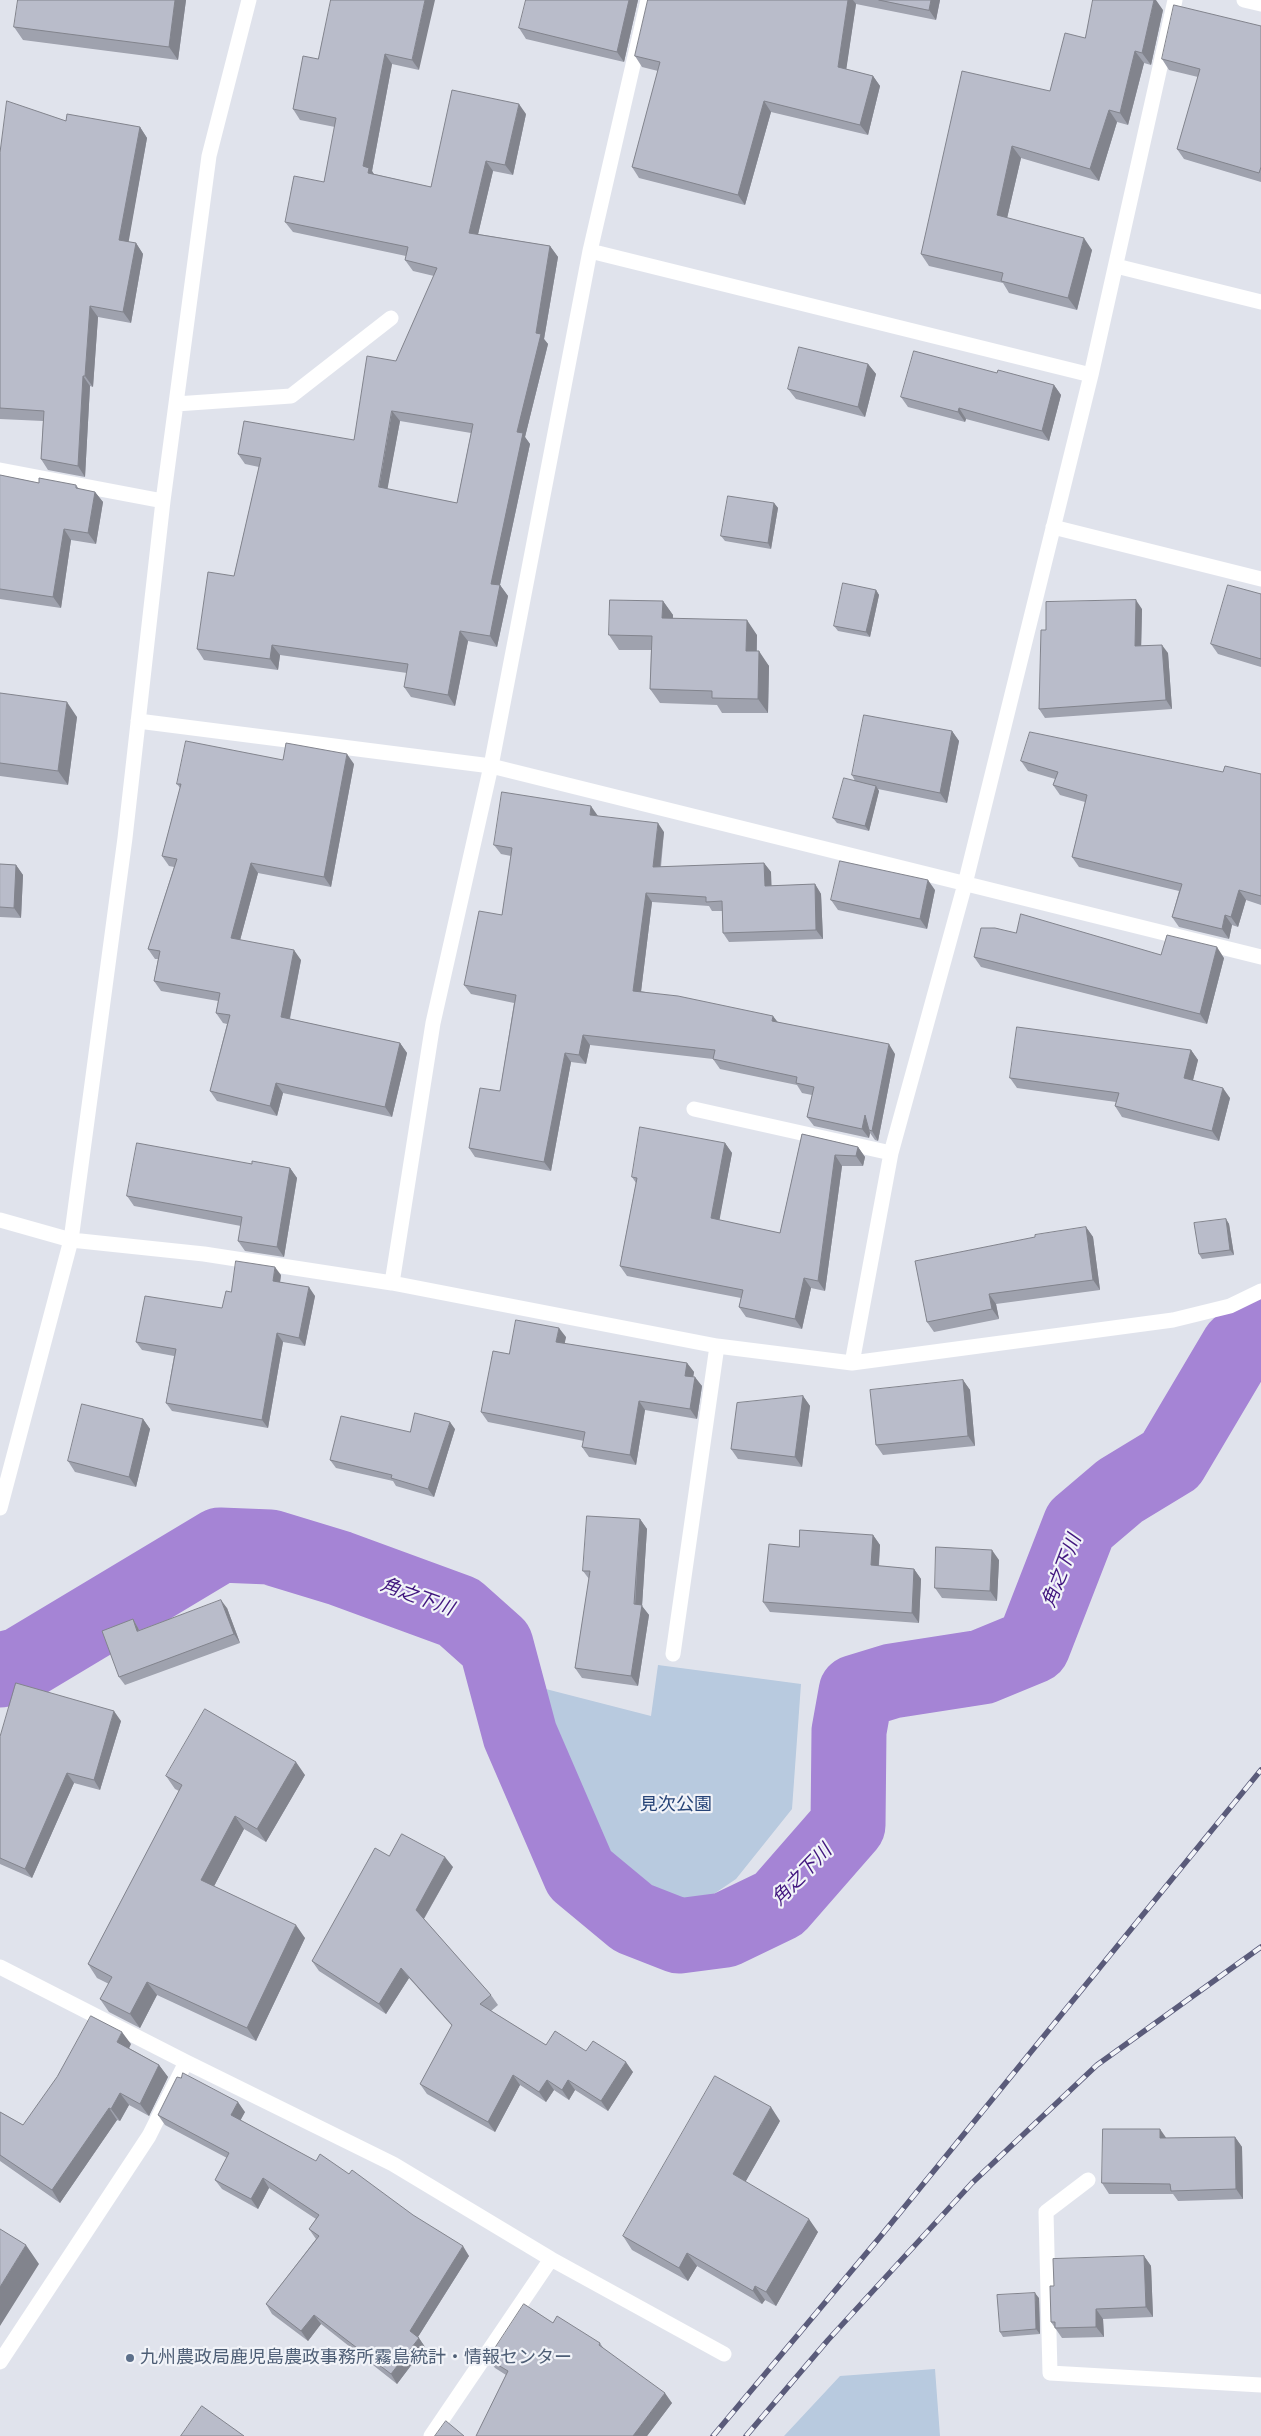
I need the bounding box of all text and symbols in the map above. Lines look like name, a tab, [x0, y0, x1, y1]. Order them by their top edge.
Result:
water label: 角之下川	[1038, 1531, 1086, 1611]
water label: 角之下川	[377, 1573, 457, 1621]
park label: 見次公園	[640, 1794, 712, 1816]
water label: 角之下川	[767, 1840, 837, 1910]
place label: 九州農政局鹿児島農政事務所霧島統計・情報センター	[140, 2347, 572, 2369]
marker: 九州農政局鹿児島農政事務所霧島統計・情報センター	[124, 2352, 136, 2364]

